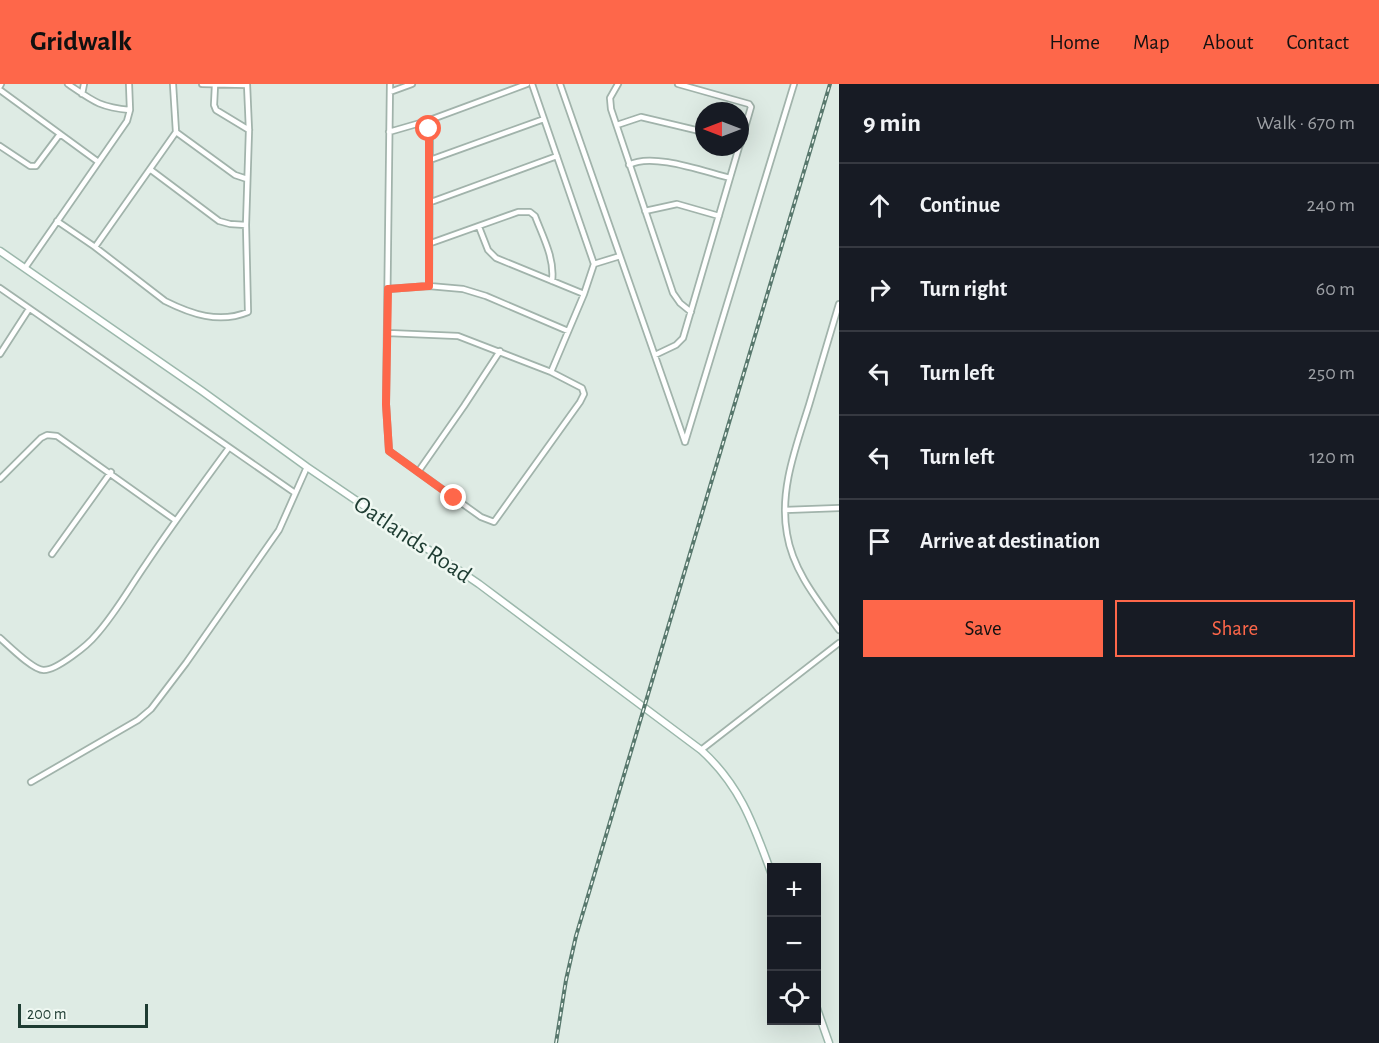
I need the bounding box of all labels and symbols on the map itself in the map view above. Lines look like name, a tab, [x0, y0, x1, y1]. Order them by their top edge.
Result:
north arrow	[695, 102, 749, 156]
route start	[415, 115, 441, 141]
route end	[440, 484, 466, 510]
street label: Oatlands Road	[349, 492, 476, 588]
scale bar	[18, 1001, 148, 1028]

